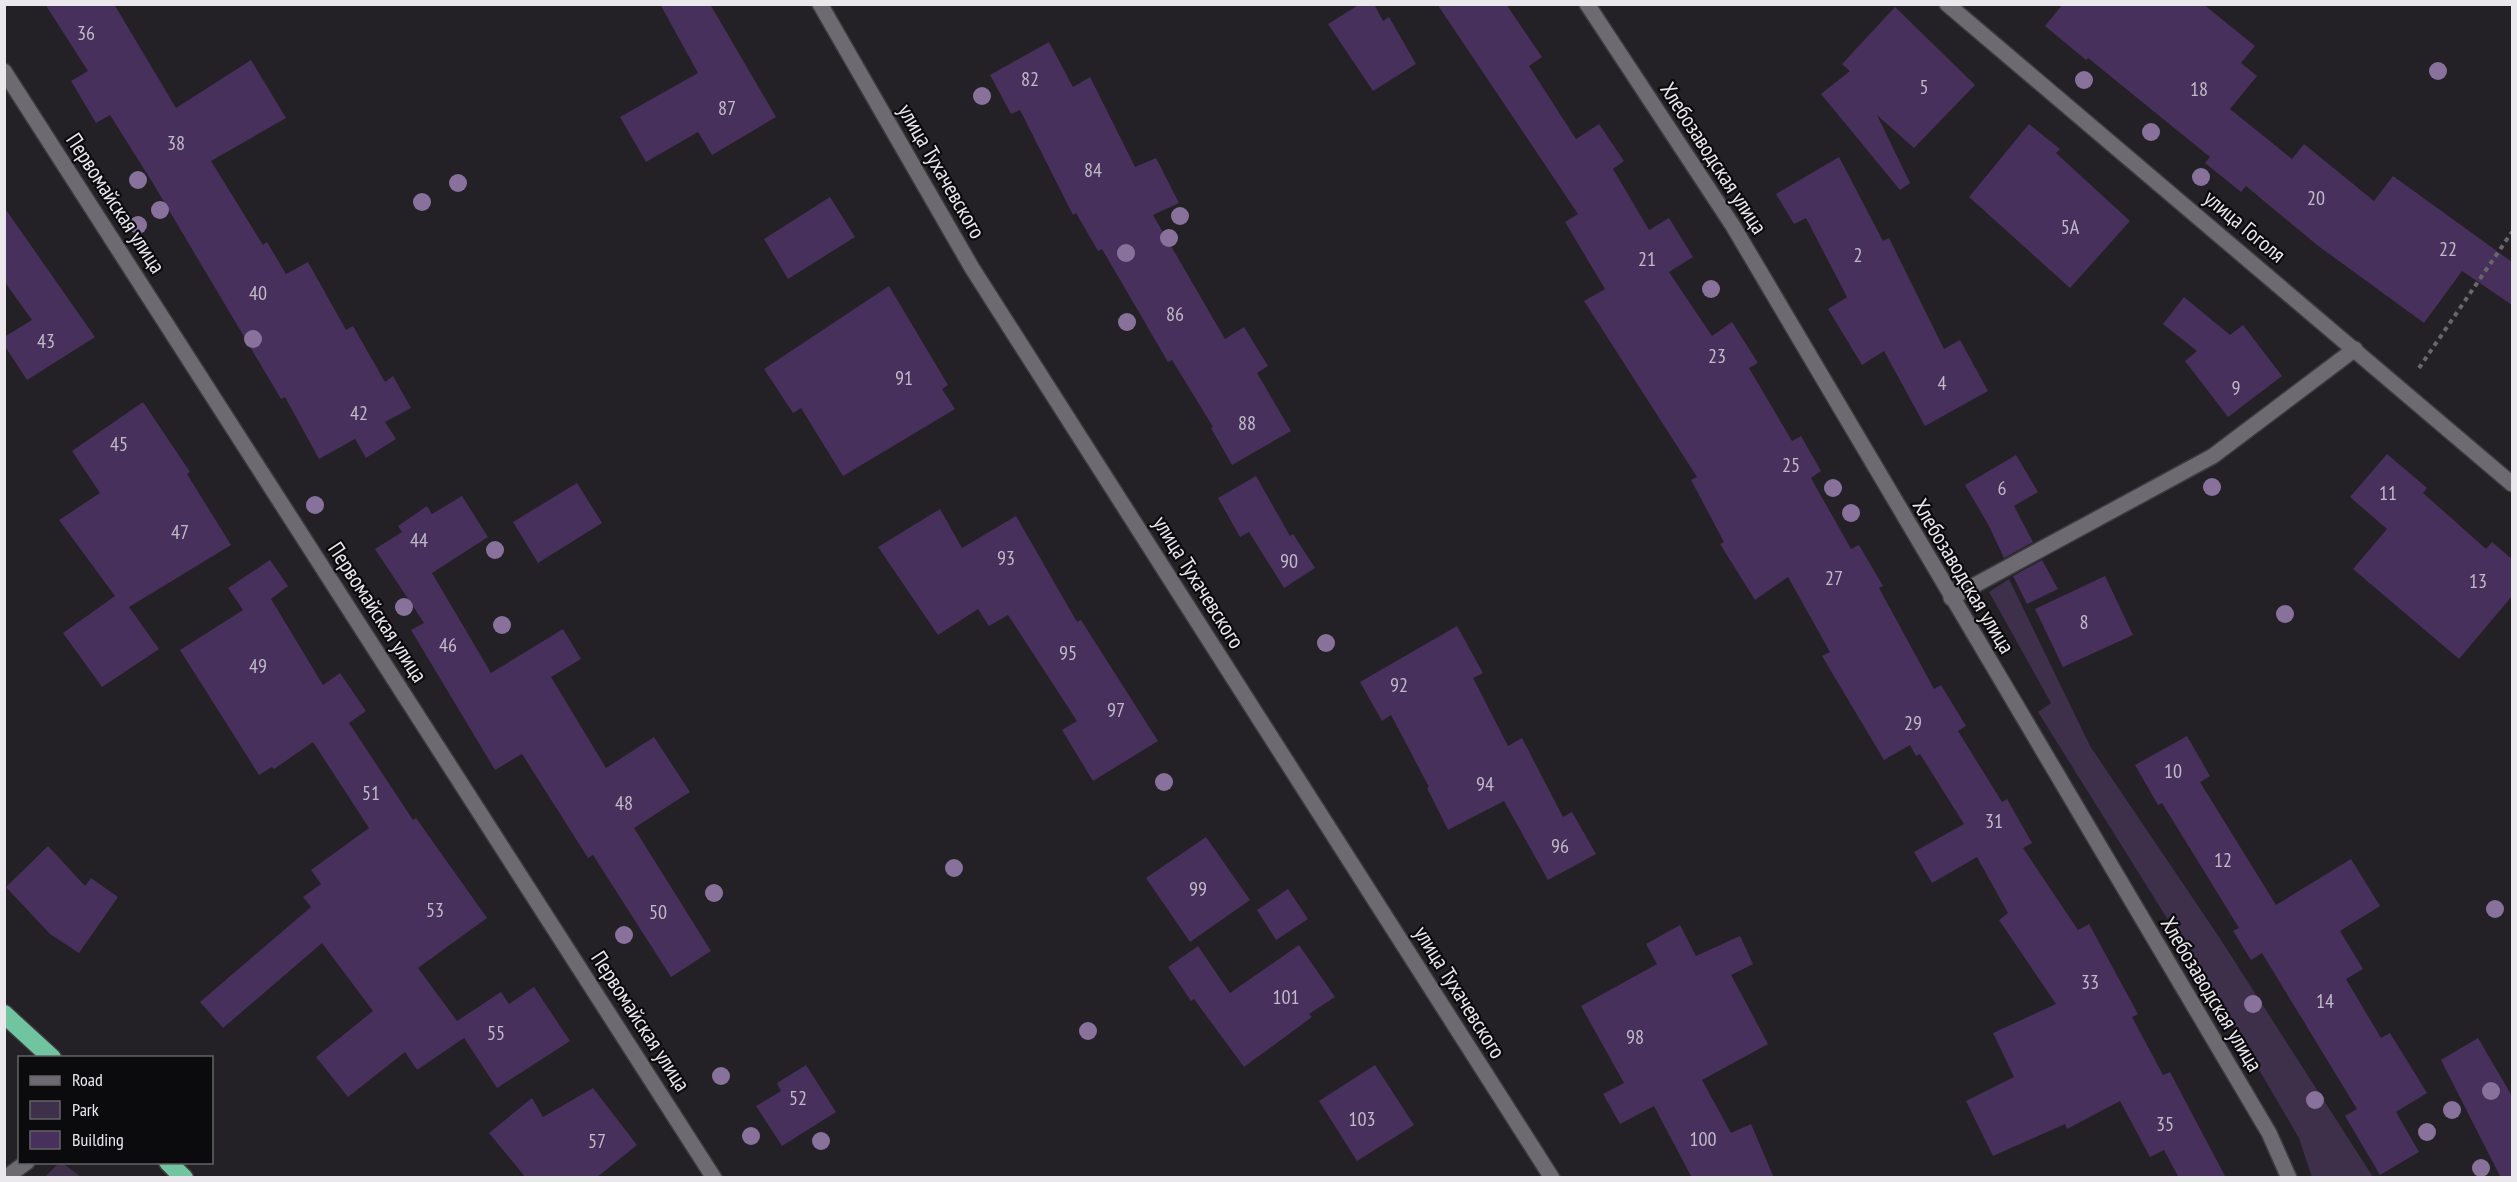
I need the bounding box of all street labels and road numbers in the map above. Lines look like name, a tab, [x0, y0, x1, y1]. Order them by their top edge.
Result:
street label: Хлебозаводская улица	[1654, 77, 1774, 239]
street label: улица Тухачевского	[892, 99, 992, 243]
street label: Первомайская улица	[60, 127, 172, 279]
street label: улица Гоголя	[2198, 184, 2292, 268]
street label: Хлебозаводская улица	[1907, 494, 2021, 658]
street label: улица Тухачевского	[1147, 511, 1251, 653]
street label: Первомайская улица	[322, 536, 434, 688]
street label: Хлебозаводская улица	[2155, 912, 2269, 1076]
street label: улица Тухачевского	[1408, 921, 1512, 1063]
street label: Первомайская улица	[585, 945, 697, 1097]

